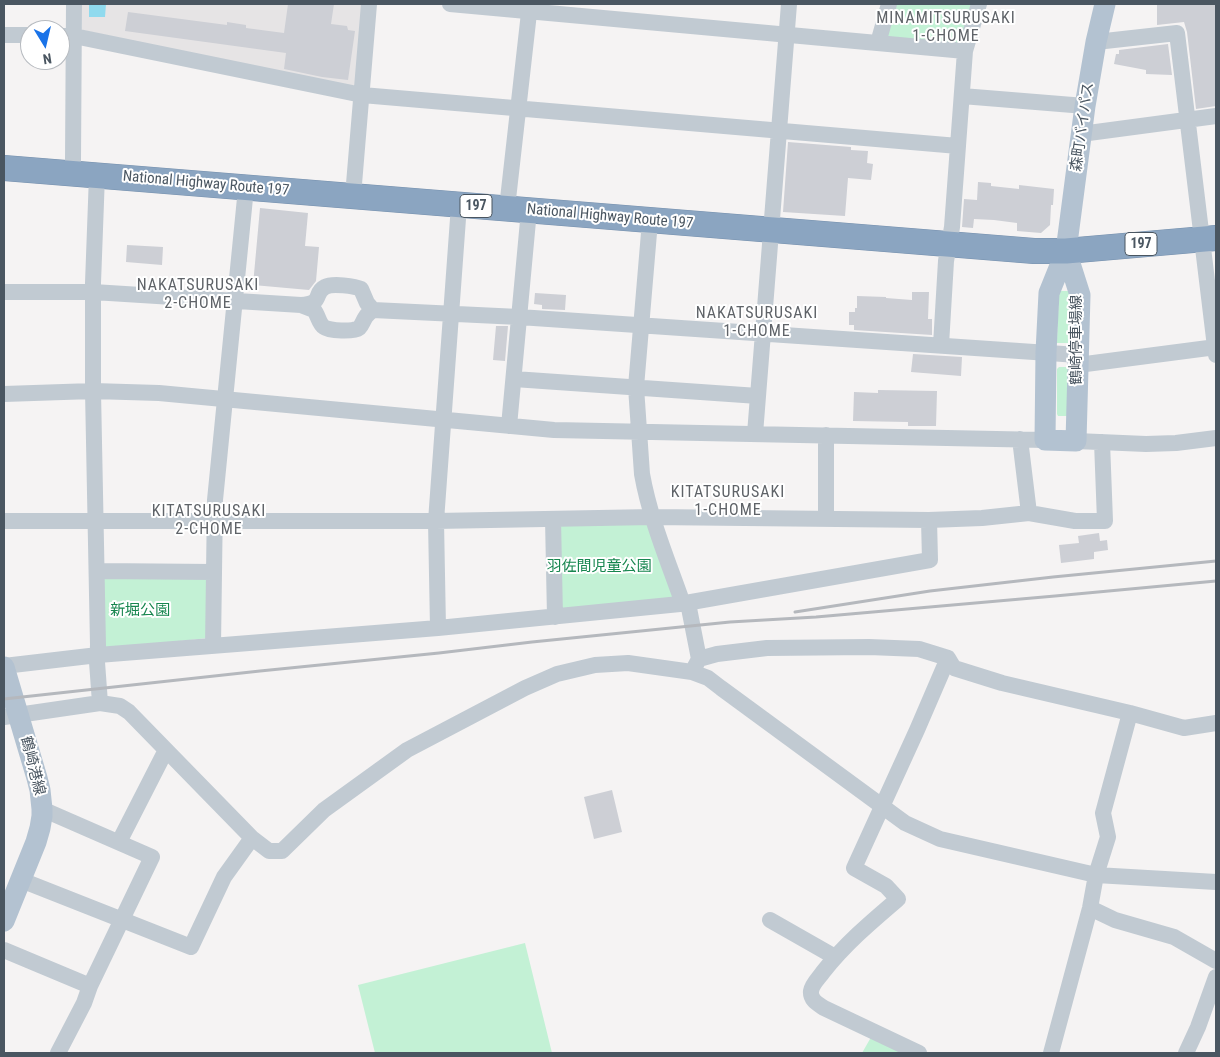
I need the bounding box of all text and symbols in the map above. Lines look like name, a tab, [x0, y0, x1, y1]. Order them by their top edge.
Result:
district label: MINAMITSURUSAKI 1-CHOME	[874, 9, 1018, 47]
north arrow	[20, 20, 70, 70]
text: N	[42, 50, 53, 67]
street label: 森町バイパス	[1068, 81, 1098, 173]
street label: National Highway Route 197	[122, 168, 290, 200]
road number: 197	[460, 195, 492, 218]
street label: National Highway Route 197	[526, 201, 694, 233]
road number: 197	[1125, 232, 1157, 255]
district label: NAKATSURUSAKI 2-CHOME	[135, 276, 261, 314]
street label: 鶴崎停車場線	[1068, 295, 1086, 385]
district label: NAKATSURUSAKI 1-CHOME	[694, 304, 820, 342]
district label: KITATSURUSAKI 1-CHOME	[669, 483, 787, 521]
district label: KITATSURUSAKI 2-CHOME	[150, 502, 268, 540]
park label: 羽佐間児童公園	[547, 558, 651, 576]
park label: 新堀公園	[110, 602, 170, 620]
street label: 鶴崎港線	[16, 735, 48, 797]

